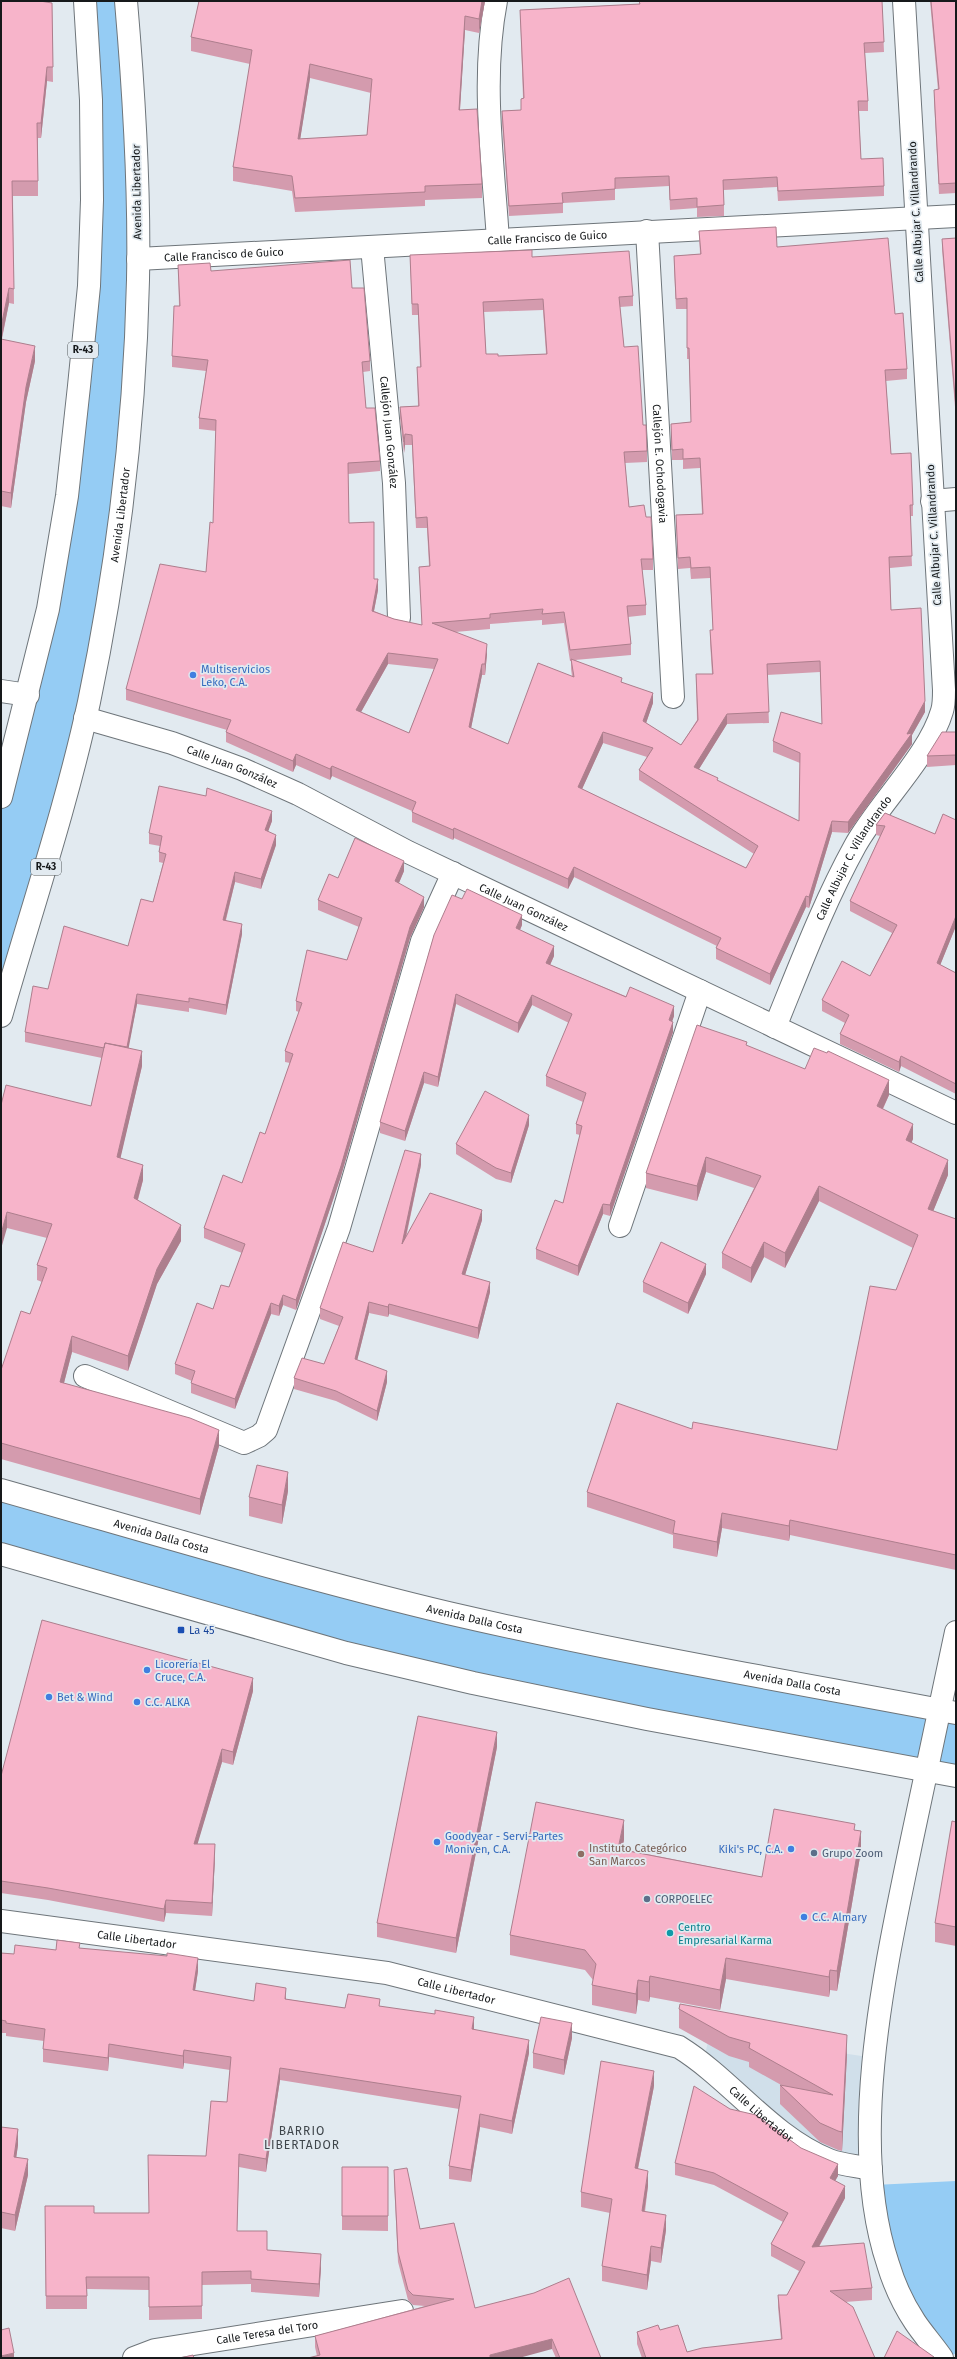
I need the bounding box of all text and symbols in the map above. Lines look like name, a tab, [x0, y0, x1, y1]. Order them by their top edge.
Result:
street label: Calle Albujar C. Villandrando	[906, 141, 926, 283]
street label: Avenida Libertador	[130, 144, 144, 240]
street label: Calle Francisco de Guico	[487, 228, 608, 247]
street label: Calle Francisco de Guico	[164, 245, 284, 264]
road number: R-43	[68, 342, 98, 358]
street label: Callejón Juan González	[378, 376, 401, 489]
street label: Callejón E. Ochodogavia	[650, 404, 670, 524]
street label: Calle Albujar C. Villandrando	[924, 464, 944, 606]
street label: Avenida Libertador	[108, 466, 133, 563]
place label: Multiservicios Leko, C.A.	[201, 663, 270, 689]
marker: Multiservicios Leko, C.A.	[188, 670, 198, 680]
street label: Calle Juan González	[185, 743, 280, 791]
street label: Calle Albujar C. Villandrando	[813, 793, 894, 922]
road number: R-43	[31, 859, 61, 875]
street label: Calle Juan González	[477, 880, 570, 934]
street label: Avenida Dalla Costa	[112, 1516, 211, 1556]
street label: Avenida Dalla Costa	[425, 1602, 524, 1636]
place label: La 45	[189, 1624, 215, 1637]
marker: La 45	[176, 1625, 186, 1635]
place label: Licorería El Cruce, C.A.	[155, 1658, 210, 1684]
marker: Licorería El Cruce, C.A.	[142, 1665, 152, 1675]
street label: Avenida Dalla Costa	[743, 1667, 842, 1698]
place label: Bet & Wind	[57, 1691, 113, 1704]
marker: Bet & Wind	[44, 1692, 54, 1702]
place label: C.C. ALKA	[145, 1696, 191, 1709]
marker: C.C. ALKA	[132, 1697, 142, 1707]
place label: Goodyear - Servi-Partes Moniven, C.A.	[445, 1830, 563, 1856]
marker: Goodyear - Servi-Partes Moniven, C.A.	[432, 1837, 442, 1847]
place label: Instituto Categórico San Marcos	[589, 1842, 687, 1868]
place label: Kiki's PC, C.A.	[718, 1843, 783, 1856]
marker: Kiki's PC, C.A.	[786, 1844, 796, 1854]
place label: Grupo Zoom	[822, 1847, 883, 1860]
marker: Grupo Zoom	[809, 1848, 819, 1858]
marker: Instituto Categórico San Marcos	[576, 1849, 586, 1859]
place label: CORPOELEC	[655, 1893, 713, 1906]
marker: CORPOELEC	[642, 1894, 652, 1904]
place label: C.C. Almary	[812, 1911, 867, 1924]
marker: C.C. Almary	[799, 1912, 809, 1922]
place label: Centro Empresarial Karma	[678, 1921, 772, 1947]
street label: Calle Libertador	[96, 1928, 178, 1951]
marker: Centro Empresarial Karma	[665, 1928, 675, 1938]
street label: Calle Libertador	[416, 1974, 497, 2007]
street label: Calle Libertador	[727, 2083, 796, 2145]
district label: BARRIO LIBERTADOR	[264, 2124, 340, 2152]
street label: Calle Teresa del Toro	[215, 2318, 319, 2347]

